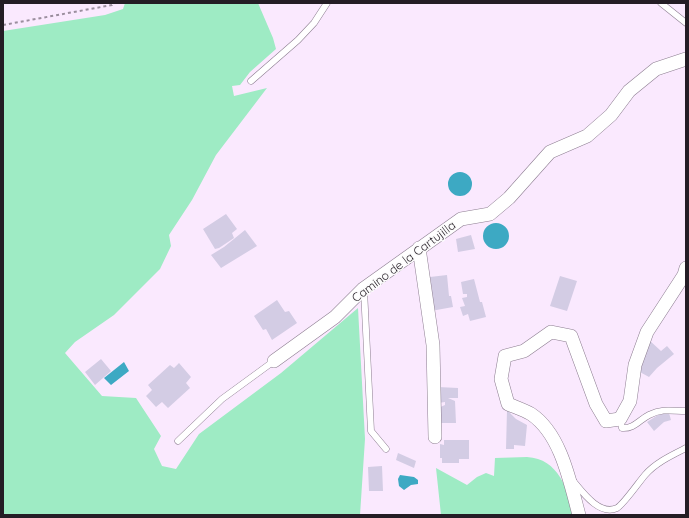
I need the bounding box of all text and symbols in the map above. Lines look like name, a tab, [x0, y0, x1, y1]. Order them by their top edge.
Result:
street label: Camino de la Cartujilla	[349, 218, 459, 306]

